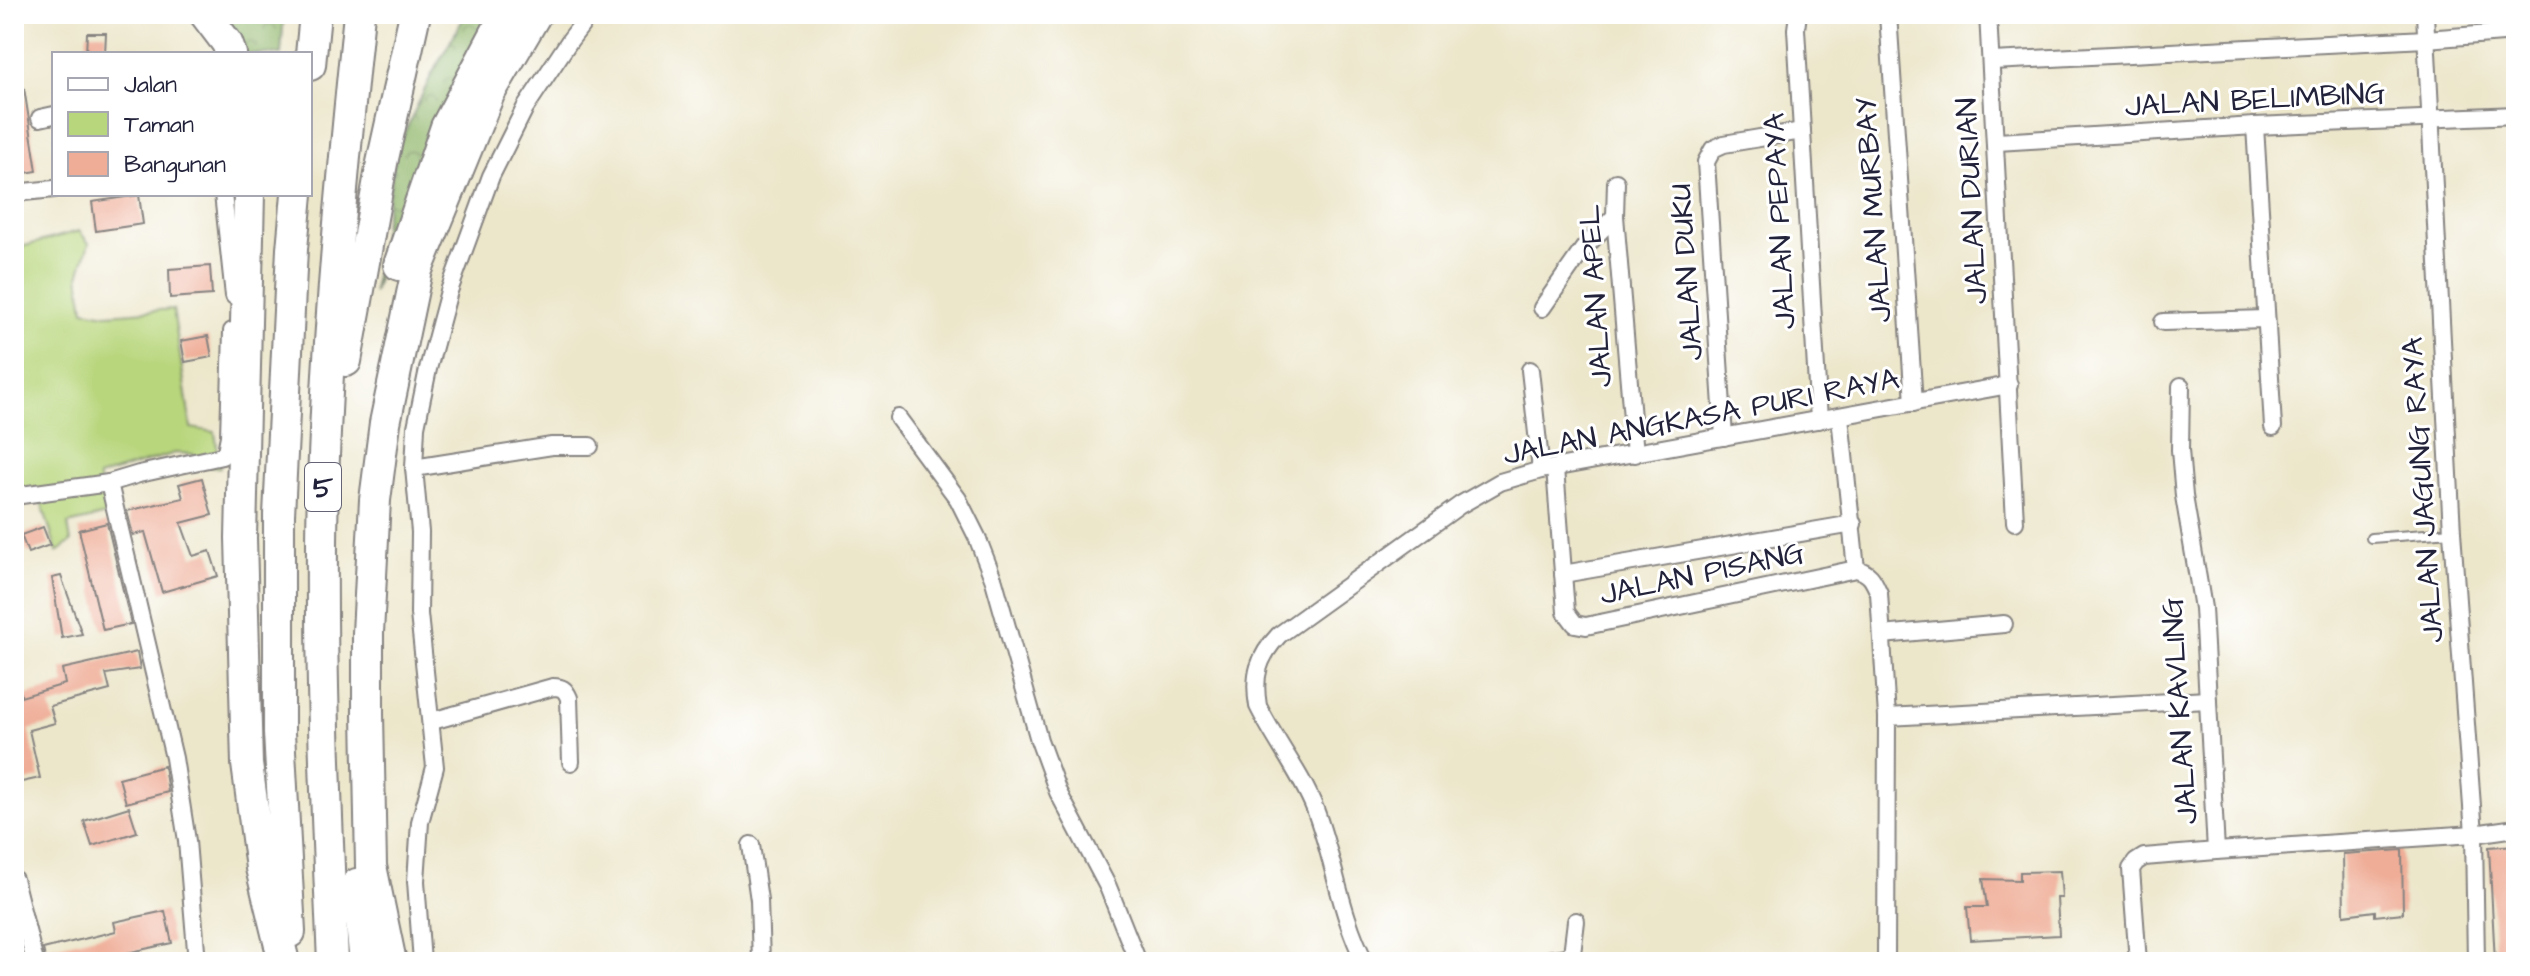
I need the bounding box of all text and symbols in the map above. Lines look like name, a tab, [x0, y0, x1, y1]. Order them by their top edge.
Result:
legend	[52, 52, 312, 196]
text: Jalan	[124, 68, 177, 102]
street label: JALAN BELIMBING	[2124, 72, 2386, 128]
street label: JALAN MURBAY	[1845, 96, 1903, 324]
street label: JALAN DURIAN	[1946, 97, 1998, 305]
text: Taman	[124, 108, 194, 142]
street label: JALAN PEPAYA	[1753, 112, 1807, 330]
text: Bangunan	[124, 148, 226, 183]
street label: JALAN DUKU	[1660, 182, 1714, 362]
street label: JALAN APEL	[1569, 203, 1623, 389]
street label: JALAN JAGUNG RAYA	[2391, 336, 2455, 644]
street label: JALAN ANGKASA PURI RAYA	[1500, 358, 1903, 476]
road number: 5	[305, 463, 341, 511]
street label: JALAN PISANG	[1596, 532, 1808, 616]
street label: JALAN KAVLING	[2151, 596, 2209, 826]

